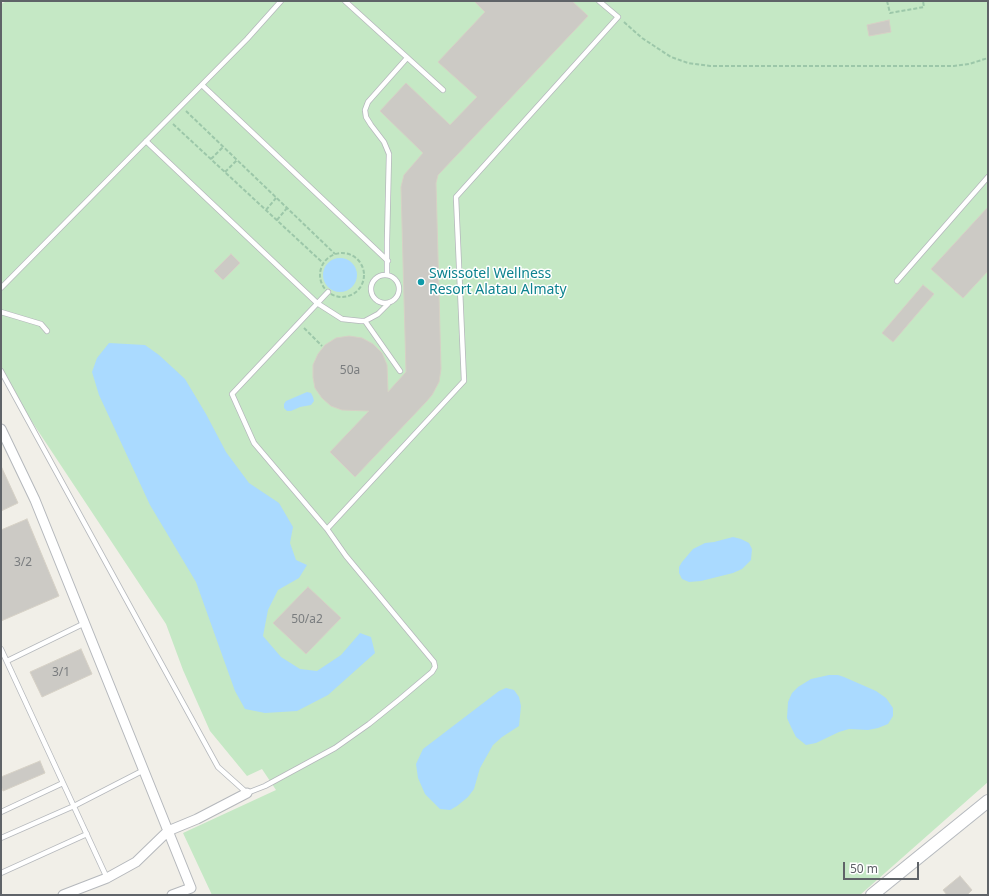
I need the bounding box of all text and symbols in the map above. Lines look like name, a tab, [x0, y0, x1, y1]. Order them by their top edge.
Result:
place label: Swissotel Wellness Resort Alatau Almaty	[429, 266, 567, 298]
marker: Swissotel Wellness Resort Alatau Almaty	[416, 277, 426, 287]
house number: 50а	[340, 364, 360, 378]
house number: 3/2	[14, 556, 32, 570]
house number: 50/а2	[291, 613, 323, 627]
house number: 3/1	[52, 666, 70, 680]
scale bar	[845, 854, 921, 880]
text: 50 m	[850, 860, 878, 877]

